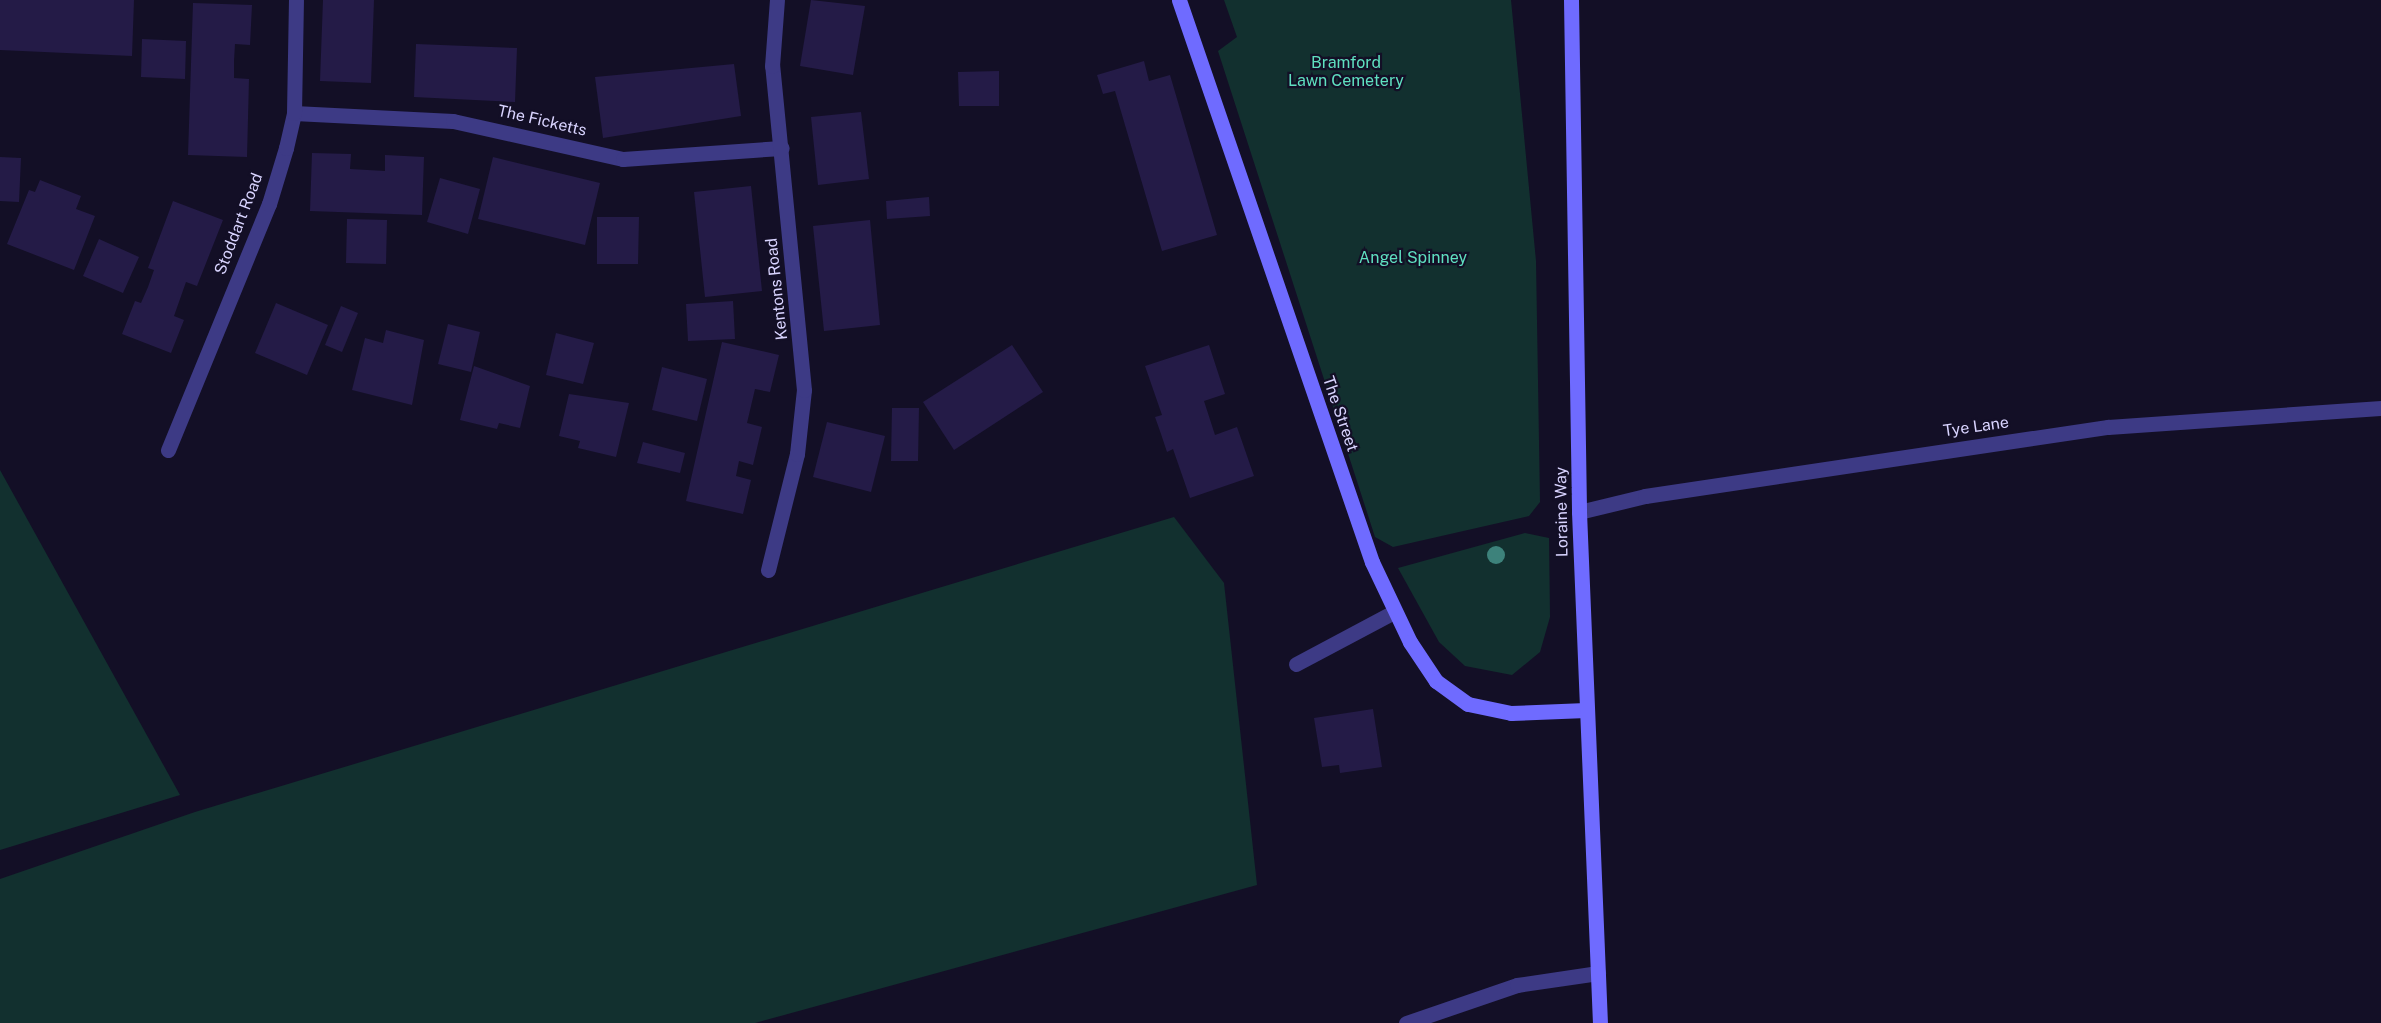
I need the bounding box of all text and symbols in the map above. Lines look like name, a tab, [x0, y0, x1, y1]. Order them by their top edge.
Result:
park label: Bramford Lawn Cemetery	[1288, 53, 1404, 91]
street label: The Ficketts	[496, 101, 588, 141]
street label: Stoddart Road	[211, 170, 267, 278]
street label: Kentons Road	[762, 237, 792, 341]
park label: Angel Spinney	[1359, 248, 1467, 268]
street label: The Street	[1318, 374, 1362, 454]
street label: Tye Lane	[1942, 413, 2010, 441]
street label: Loraine Way	[1552, 466, 1572, 558]

